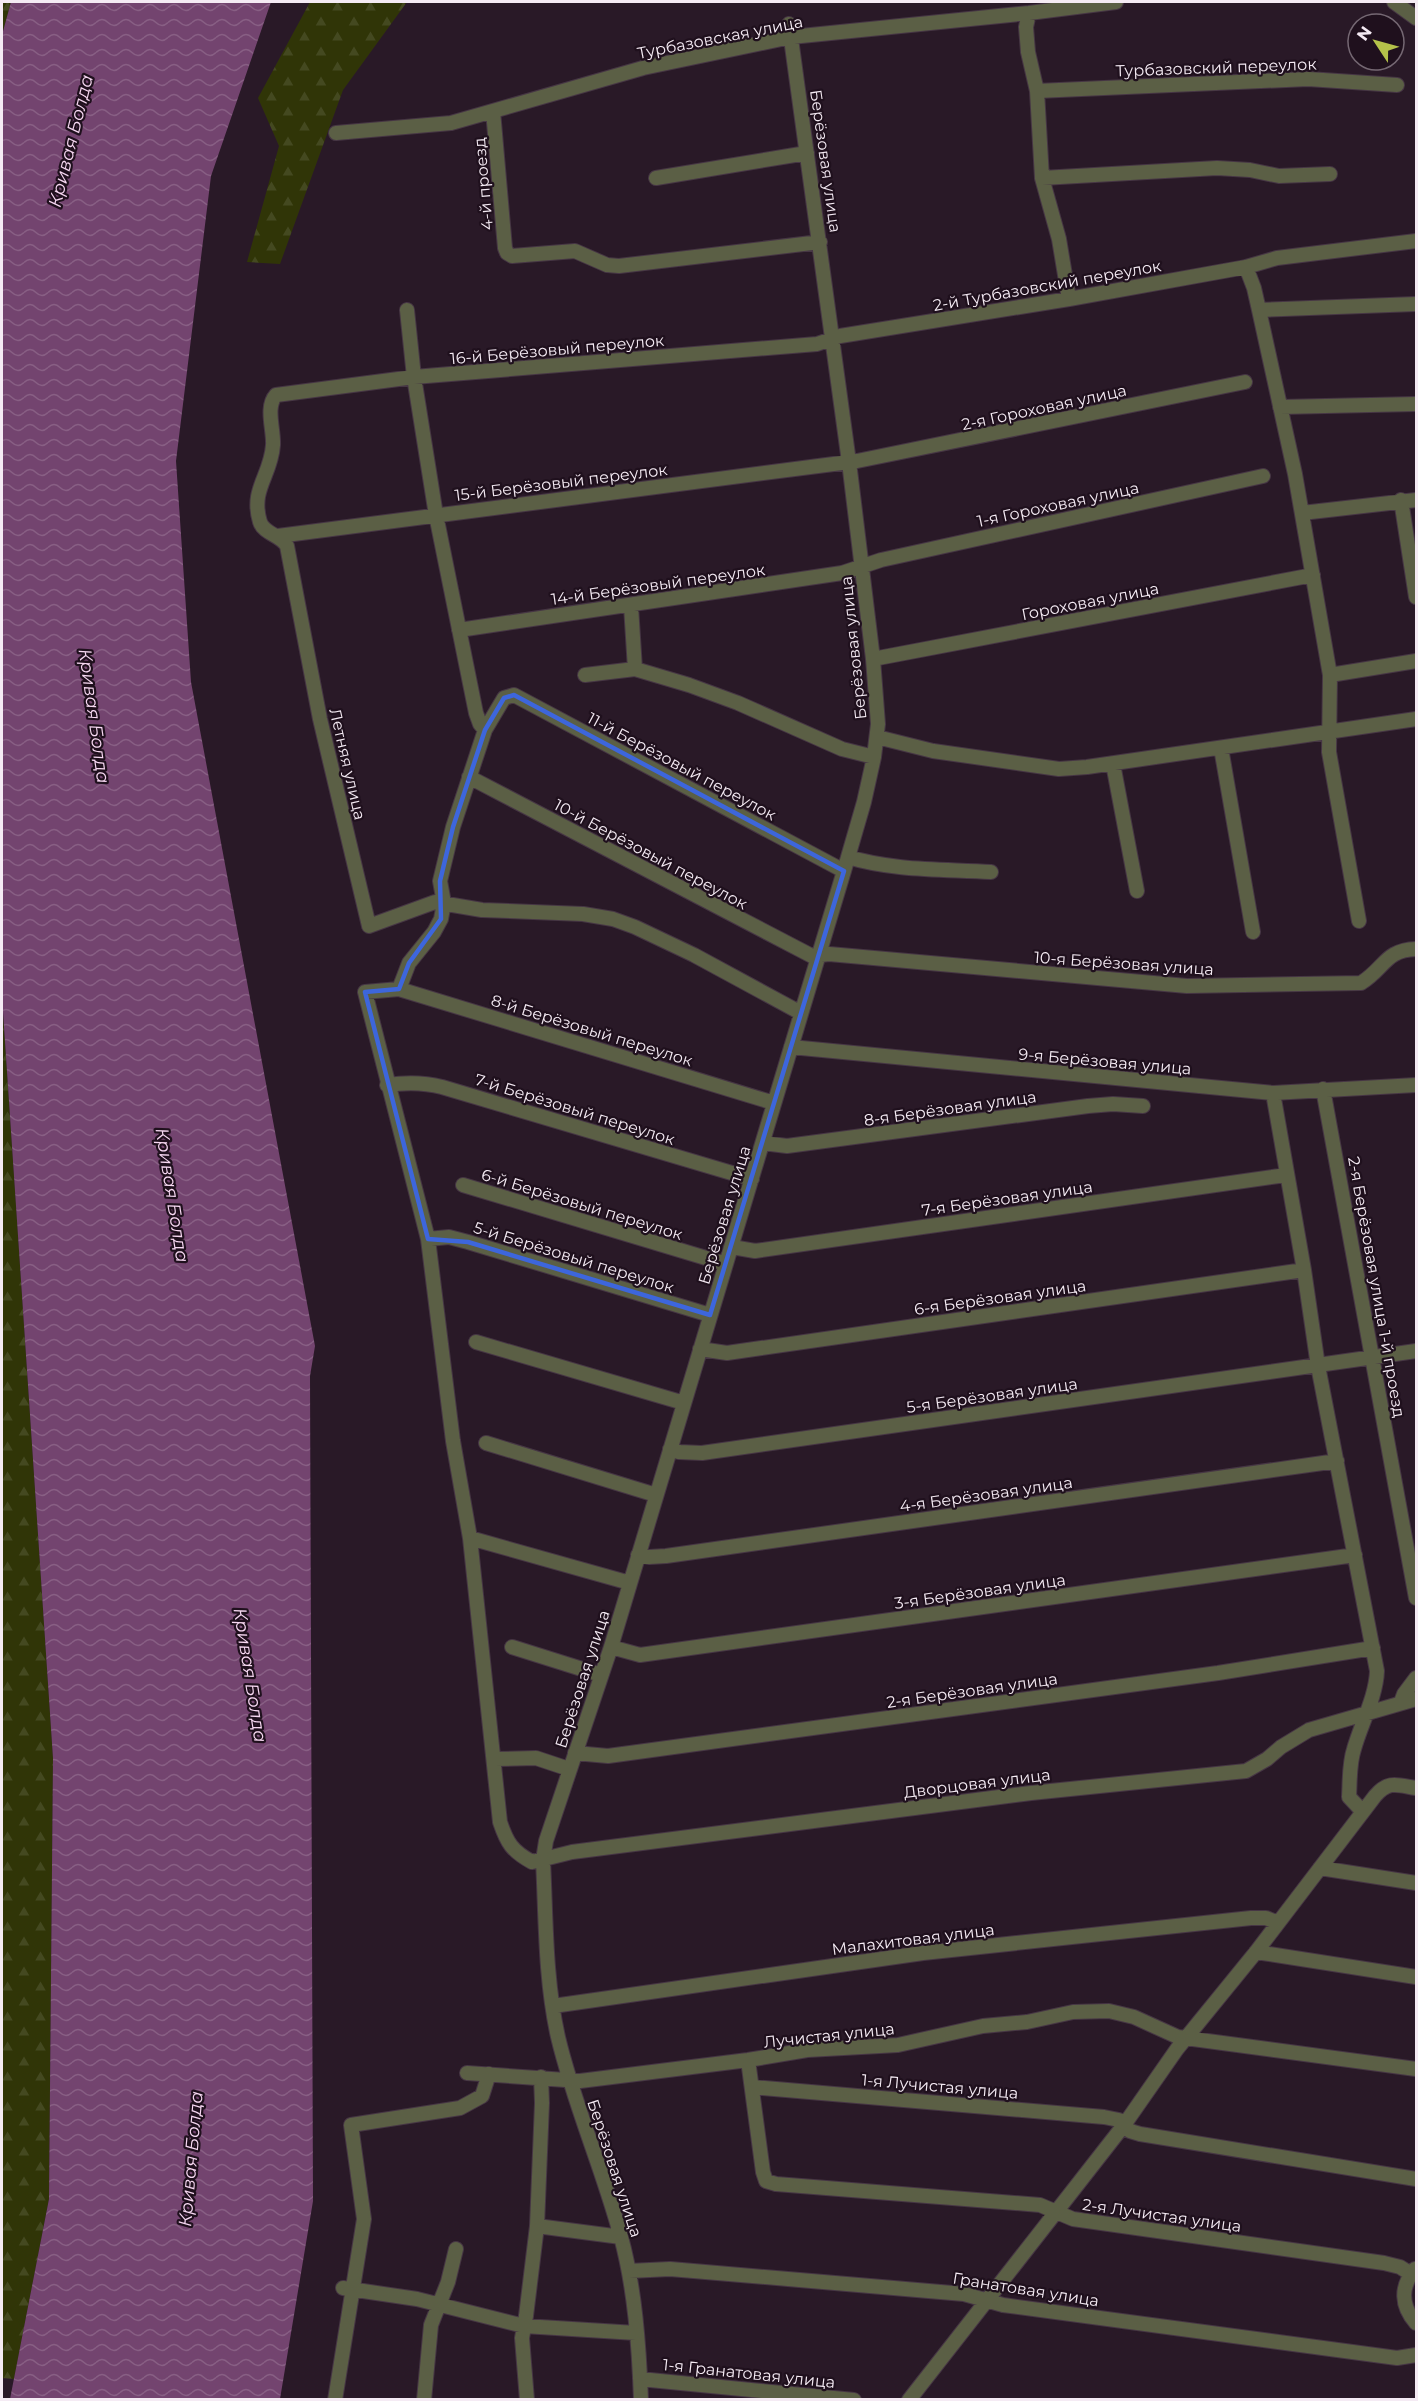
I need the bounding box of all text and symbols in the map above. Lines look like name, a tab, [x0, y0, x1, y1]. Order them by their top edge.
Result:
street label: Турбазовская улица	[636, 12, 805, 63]
north arrow	[1346, 12, 1406, 72]
text: N	[1353, 23, 1376, 44]
street label: Турбазовский переулок	[1115, 54, 1318, 81]
water label: Кривая Болда	[44, 72, 98, 210]
street label: Берёзовая улица	[806, 88, 845, 234]
street label: 4-й проезд	[470, 137, 497, 231]
street label: 2-й Турбазовский переулок	[932, 256, 1163, 315]
street label: 16-й Берёзовый переулок	[449, 331, 666, 368]
street label: 2-я Гороховая улица	[960, 381, 1128, 434]
street label: 15-й Берёзовый переулок	[454, 460, 669, 505]
street label: 1-я Гороховая улица	[975, 478, 1141, 531]
street label: 14-й Берёзовый переулок	[550, 560, 767, 609]
street label: Берёзовая улица	[837, 575, 870, 721]
street label: Гороховая улица	[1020, 579, 1160, 624]
water label: Кривая Болда	[74, 647, 114, 785]
street label: Летняя улица	[325, 706, 370, 822]
street label: 11-й Берёзовый переулок	[584, 709, 780, 825]
street label: 10-й Берёзовый переулок	[551, 795, 751, 914]
street label: 10-я Берёзовая улица	[1033, 948, 1214, 979]
street label: 8-й Берёзовый переулок	[489, 991, 696, 1070]
street label: 9-я Берёзовая улица	[1018, 1044, 1192, 1079]
street label: 7-й Берёзовый переулок	[473, 1070, 678, 1149]
street label: 8-я Берёзовая улица	[863, 1087, 1037, 1130]
water label: Кривая Болда	[150, 1126, 194, 1264]
street label: Берёзовая улица	[694, 1144, 755, 1287]
street label: 2-я Берёзовая улица 1-й проезд	[1344, 1155, 1409, 1419]
street label: 6-й Берёзовый переулок	[479, 1165, 685, 1244]
street label: 7-я Берёзовая улица	[920, 1177, 1094, 1220]
street label: 5-й Берёзовый переулок	[471, 1218, 677, 1297]
street label: 6-я Берёзовая улица	[913, 1276, 1087, 1319]
street label: 5-я Берёзовая улица	[905, 1374, 1079, 1417]
street label: 4-я Берёзовая улица	[898, 1473, 1074, 1516]
street label: 3-я Берёзовая улица	[893, 1570, 1067, 1613]
water label: Кривая Болда	[228, 1606, 272, 1744]
street label: Берёзовая улица	[551, 1608, 614, 1751]
street label: 2-я Берёзовая улица	[885, 1669, 1059, 1712]
street label: Дворцовая улица	[903, 1765, 1051, 1802]
street label: Малахитовая улица	[831, 1920, 996, 1959]
street label: Лучистая улица	[763, 2019, 896, 2052]
street label: 1-я Лучистая улица	[861, 2070, 1019, 2103]
water label: Кривая Болда	[174, 2090, 208, 2228]
street label: Берёзовая улица	[583, 2097, 646, 2240]
street label: 2-я Лучистая улица	[1081, 2195, 1243, 2236]
street label: Гранатовая улица	[951, 2269, 1100, 2310]
street label: 1-я Гранатовая улица	[662, 2355, 836, 2392]

